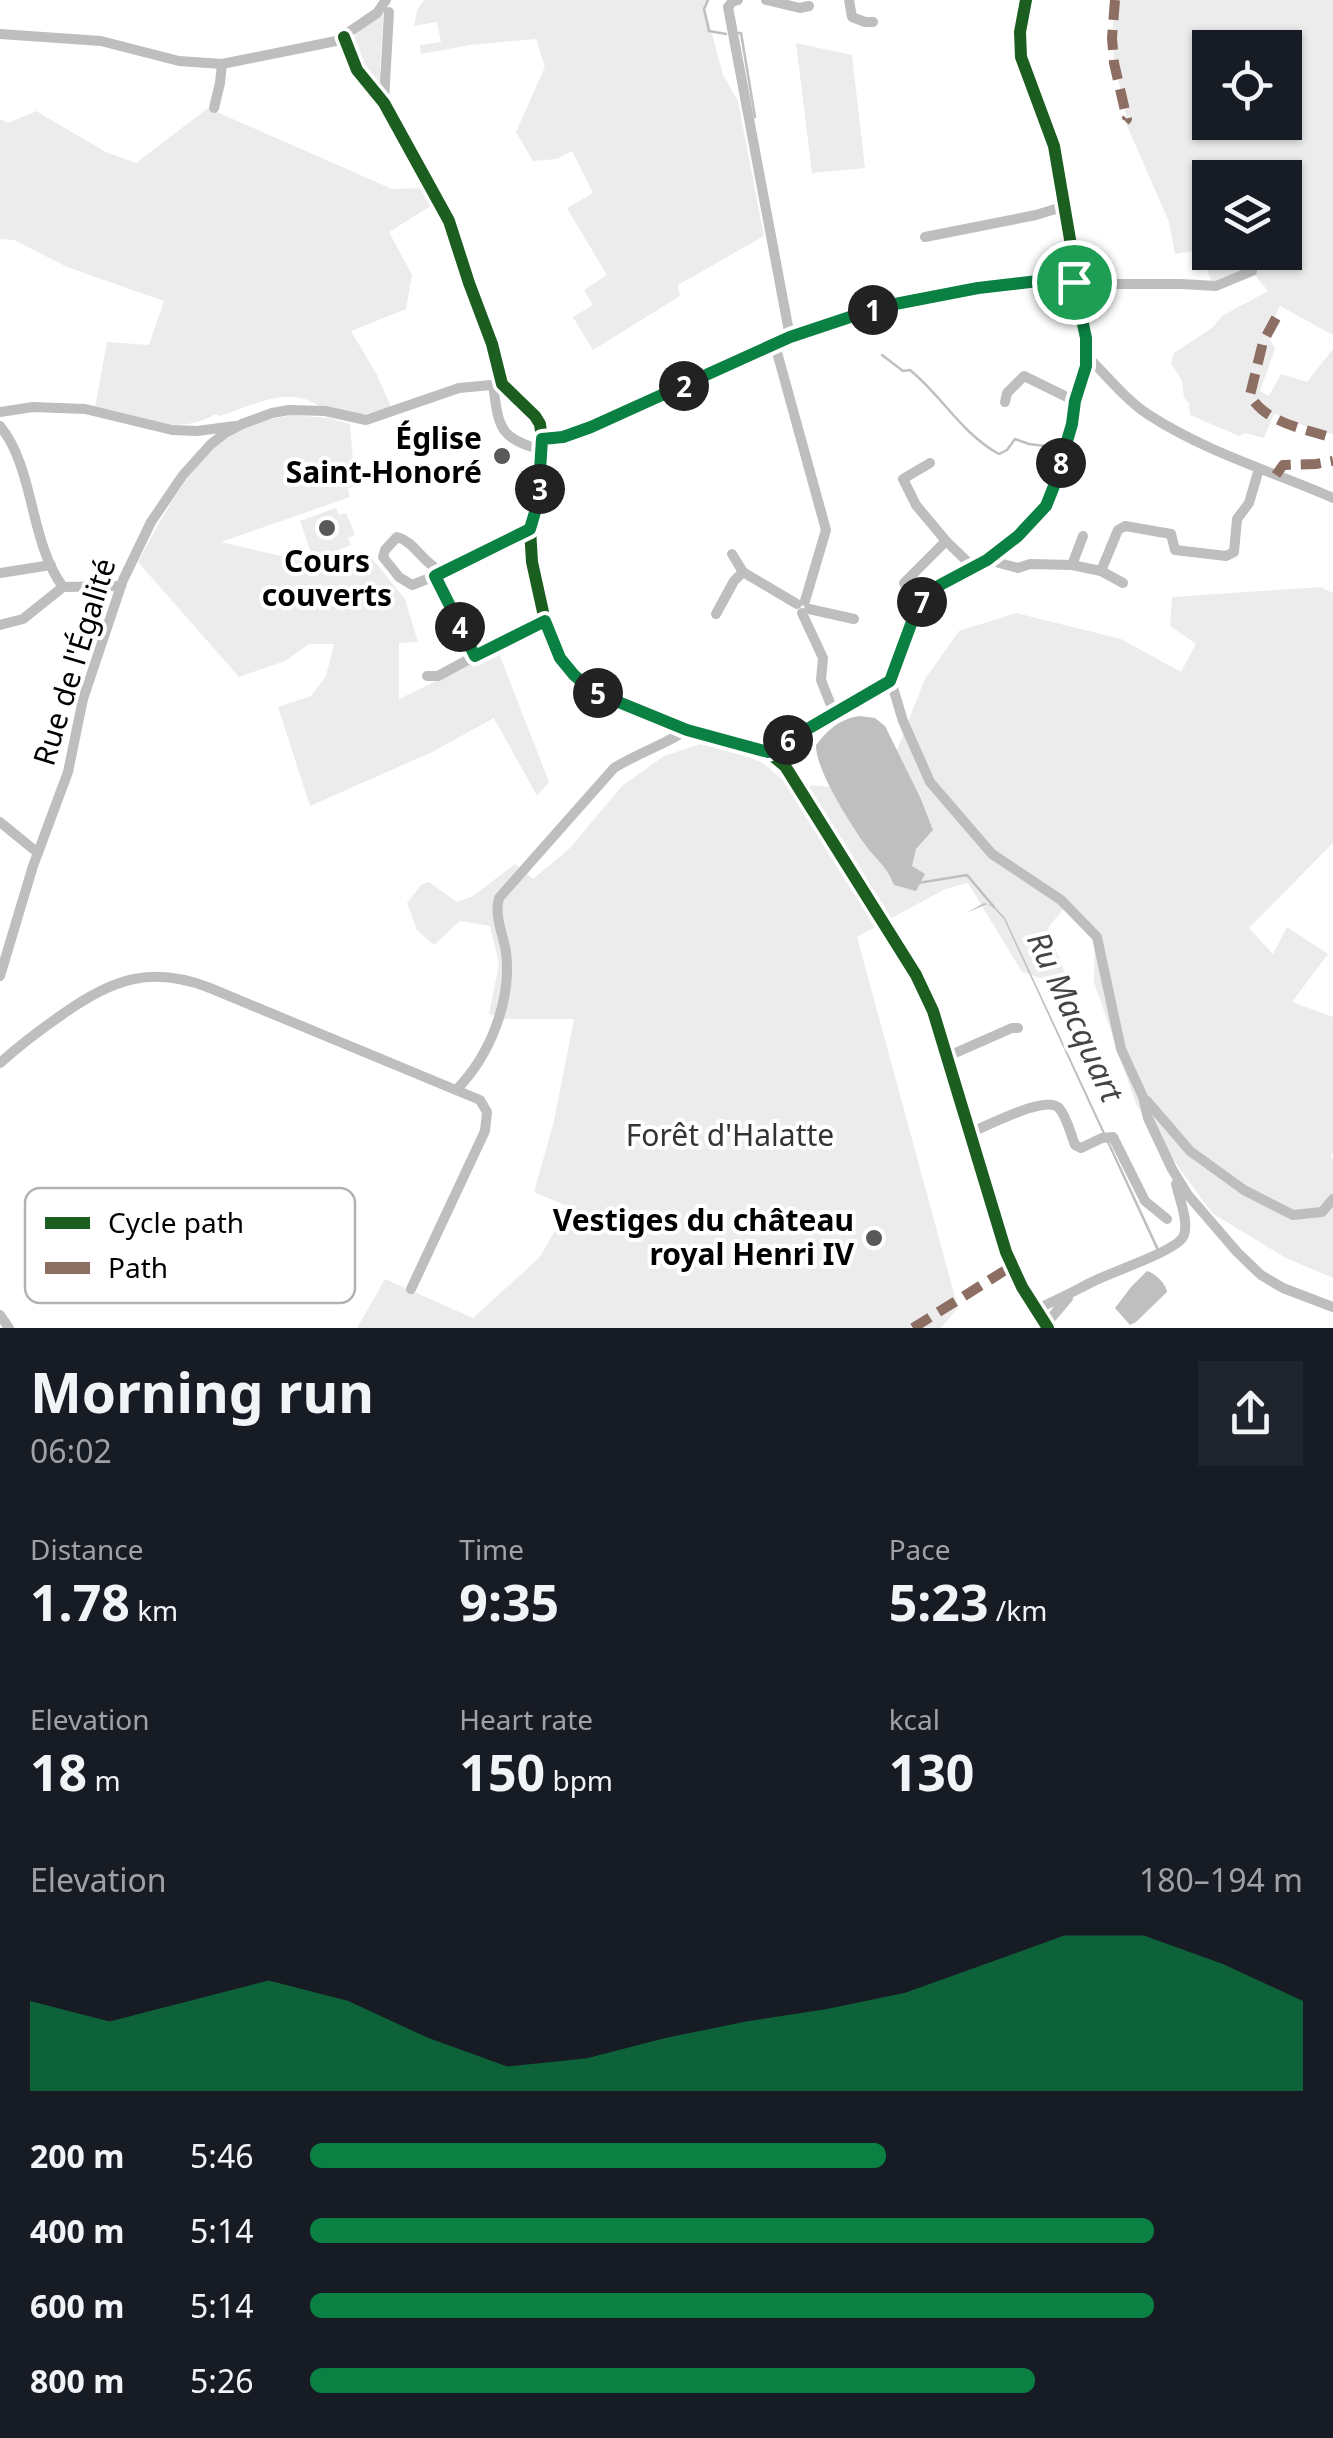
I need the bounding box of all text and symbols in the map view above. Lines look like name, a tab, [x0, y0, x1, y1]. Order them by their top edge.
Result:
map controls	[1192, 30, 1302, 270]
button: locate	[1192, 30, 1302, 140]
button: layers	[1192, 160, 1302, 270]
pin	[1032, 240, 1117, 325]
icon: arrive	[1047, 255, 1102, 310]
pin: 1	[848, 285, 898, 335]
text: 1	[865, 291, 881, 329]
pin: 2	[659, 361, 709, 411]
text: 2	[676, 367, 692, 405]
place label: Église Saint-Honoré	[286, 417, 482, 492]
pin: 8	[1036, 438, 1086, 488]
text: 8	[1053, 444, 1069, 482]
marker: Église Saint-Honoré	[491, 445, 513, 467]
pin: 3	[515, 464, 565, 514]
text: 3	[532, 470, 548, 508]
marker: Cours couverts	[316, 517, 338, 539]
place label: Cours couverts	[262, 540, 392, 615]
street label: Rue de l'Égalité	[23, 553, 125, 770]
pin: 7	[897, 577, 947, 627]
text: 7	[914, 583, 930, 621]
pin: 4	[435, 602, 485, 652]
text: 4	[452, 608, 468, 646]
pin: 5	[573, 668, 623, 718]
text: 5	[590, 674, 606, 712]
pin: 6	[763, 715, 813, 765]
text: 6	[780, 721, 796, 759]
water label: Ru Macquart	[1018, 924, 1135, 1110]
park label: Forêt d'Halatte	[626, 1114, 834, 1155]
legend	[25, 1188, 355, 1303]
place label: Vestiges du château royal Henri IV	[553, 1199, 854, 1274]
text: Cycle path	[108, 1203, 244, 1241]
marker: Vestiges du château royal Henri IV	[863, 1227, 885, 1249]
text: Path	[108, 1248, 168, 1286]
text: Morning run	[30, 1354, 374, 1429]
button: share	[1198, 1361, 1303, 1466]
text: 06:02	[30, 1429, 112, 1472]
text: Distance	[30, 1530, 143, 1568]
text: Time	[459, 1530, 524, 1568]
text: Pace	[889, 1530, 951, 1568]
text: 1.78	[30, 1568, 130, 1636]
text: 9:35	[459, 1568, 559, 1636]
text: 5:23	[889, 1568, 989, 1636]
text: km	[130, 1591, 178, 1629]
text: /km	[989, 1591, 1047, 1629]
text: Elevation	[30, 1700, 150, 1738]
text: Heart rate	[459, 1700, 593, 1738]
text: kcal	[889, 1700, 940, 1738]
text: 18	[30, 1738, 87, 1806]
text: 150	[459, 1738, 545, 1806]
text: 130	[889, 1738, 974, 1806]
text: m	[87, 1761, 121, 1799]
text: bpm	[545, 1761, 613, 1799]
text: Elevation	[30, 1858, 167, 1901]
text: 180–194 m	[1139, 1858, 1303, 1901]
text: 200 m	[30, 2134, 124, 2177]
text: 5:46	[190, 2134, 254, 2177]
text: 400 m	[30, 2209, 124, 2252]
text: 5:14	[190, 2209, 254, 2252]
text: 600 m	[30, 2284, 124, 2327]
text: 5:14	[190, 2284, 254, 2327]
text: 800 m	[30, 2359, 124, 2402]
text: 5:26	[190, 2359, 254, 2402]

